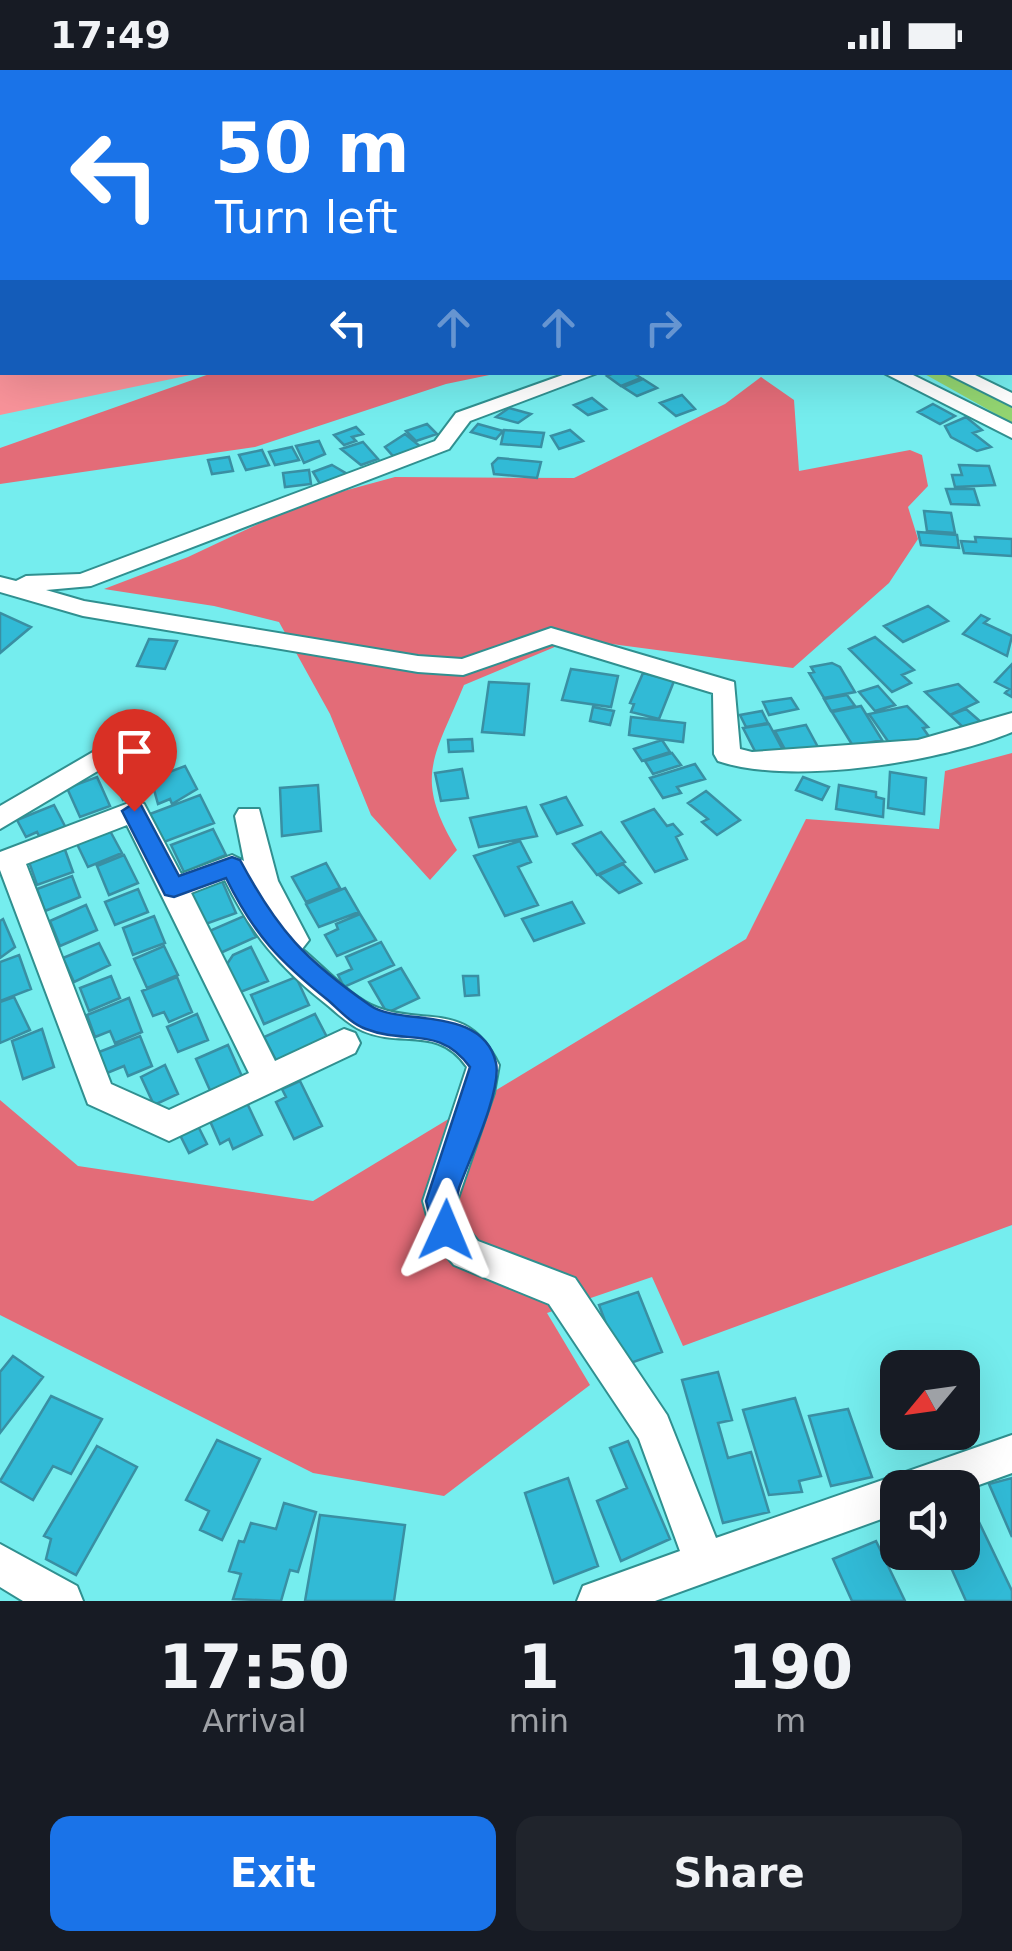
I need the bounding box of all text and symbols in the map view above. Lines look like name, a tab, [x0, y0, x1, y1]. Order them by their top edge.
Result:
text: 17:49	[50, 13, 171, 57]
text: 50 m	[215, 107, 410, 189]
icon: left	[50, 110, 180, 240]
text: Turn left	[215, 191, 398, 244]
icon: left	[321, 300, 376, 355]
icon: ahead	[426, 300, 481, 355]
icon: ahead	[531, 300, 586, 355]
icon: right	[636, 300, 691, 355]
pin	[92, 709, 177, 812]
icon: arrive	[107, 724, 162, 779]
position arrow	[394, 1178, 498, 1282]
north arrow	[880, 1350, 980, 1450]
map controls	[880, 1350, 980, 1570]
button: sound	[880, 1470, 980, 1570]
text: 17:50	[159, 1632, 350, 1702]
text: 1	[518, 1632, 560, 1702]
text: 190	[728, 1632, 853, 1702]
text: Arrival	[202, 1702, 306, 1740]
text: min	[509, 1702, 569, 1740]
text: m	[775, 1702, 806, 1740]
button: Exit	[50, 1816, 496, 1931]
button: Share	[516, 1816, 962, 1931]

